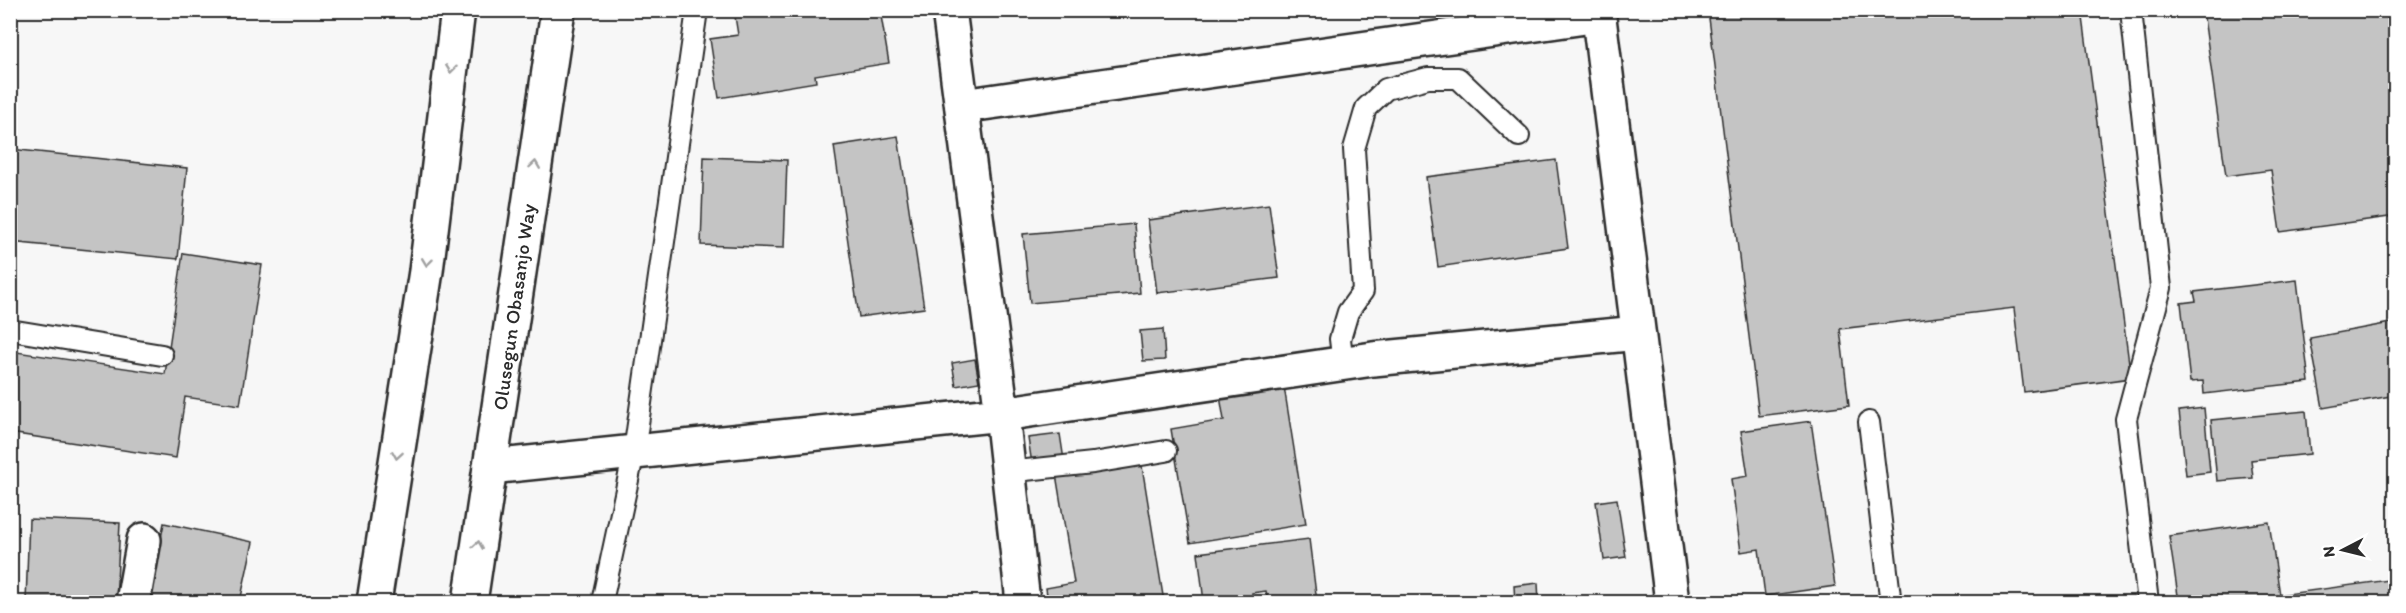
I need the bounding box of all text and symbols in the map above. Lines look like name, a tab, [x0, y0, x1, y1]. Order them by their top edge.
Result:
one-way arrow	[445, 64, 458, 73]
one-way arrow	[528, 160, 540, 169]
street label: Olusegun Obasanjo Way	[488, 202, 540, 412]
one-way arrow	[421, 257, 434, 267]
one-way arrow	[391, 449, 404, 459]
north arrow	[2313, 520, 2373, 580]
one-way arrow	[472, 540, 484, 549]
text: N	[2319, 545, 2339, 558]

